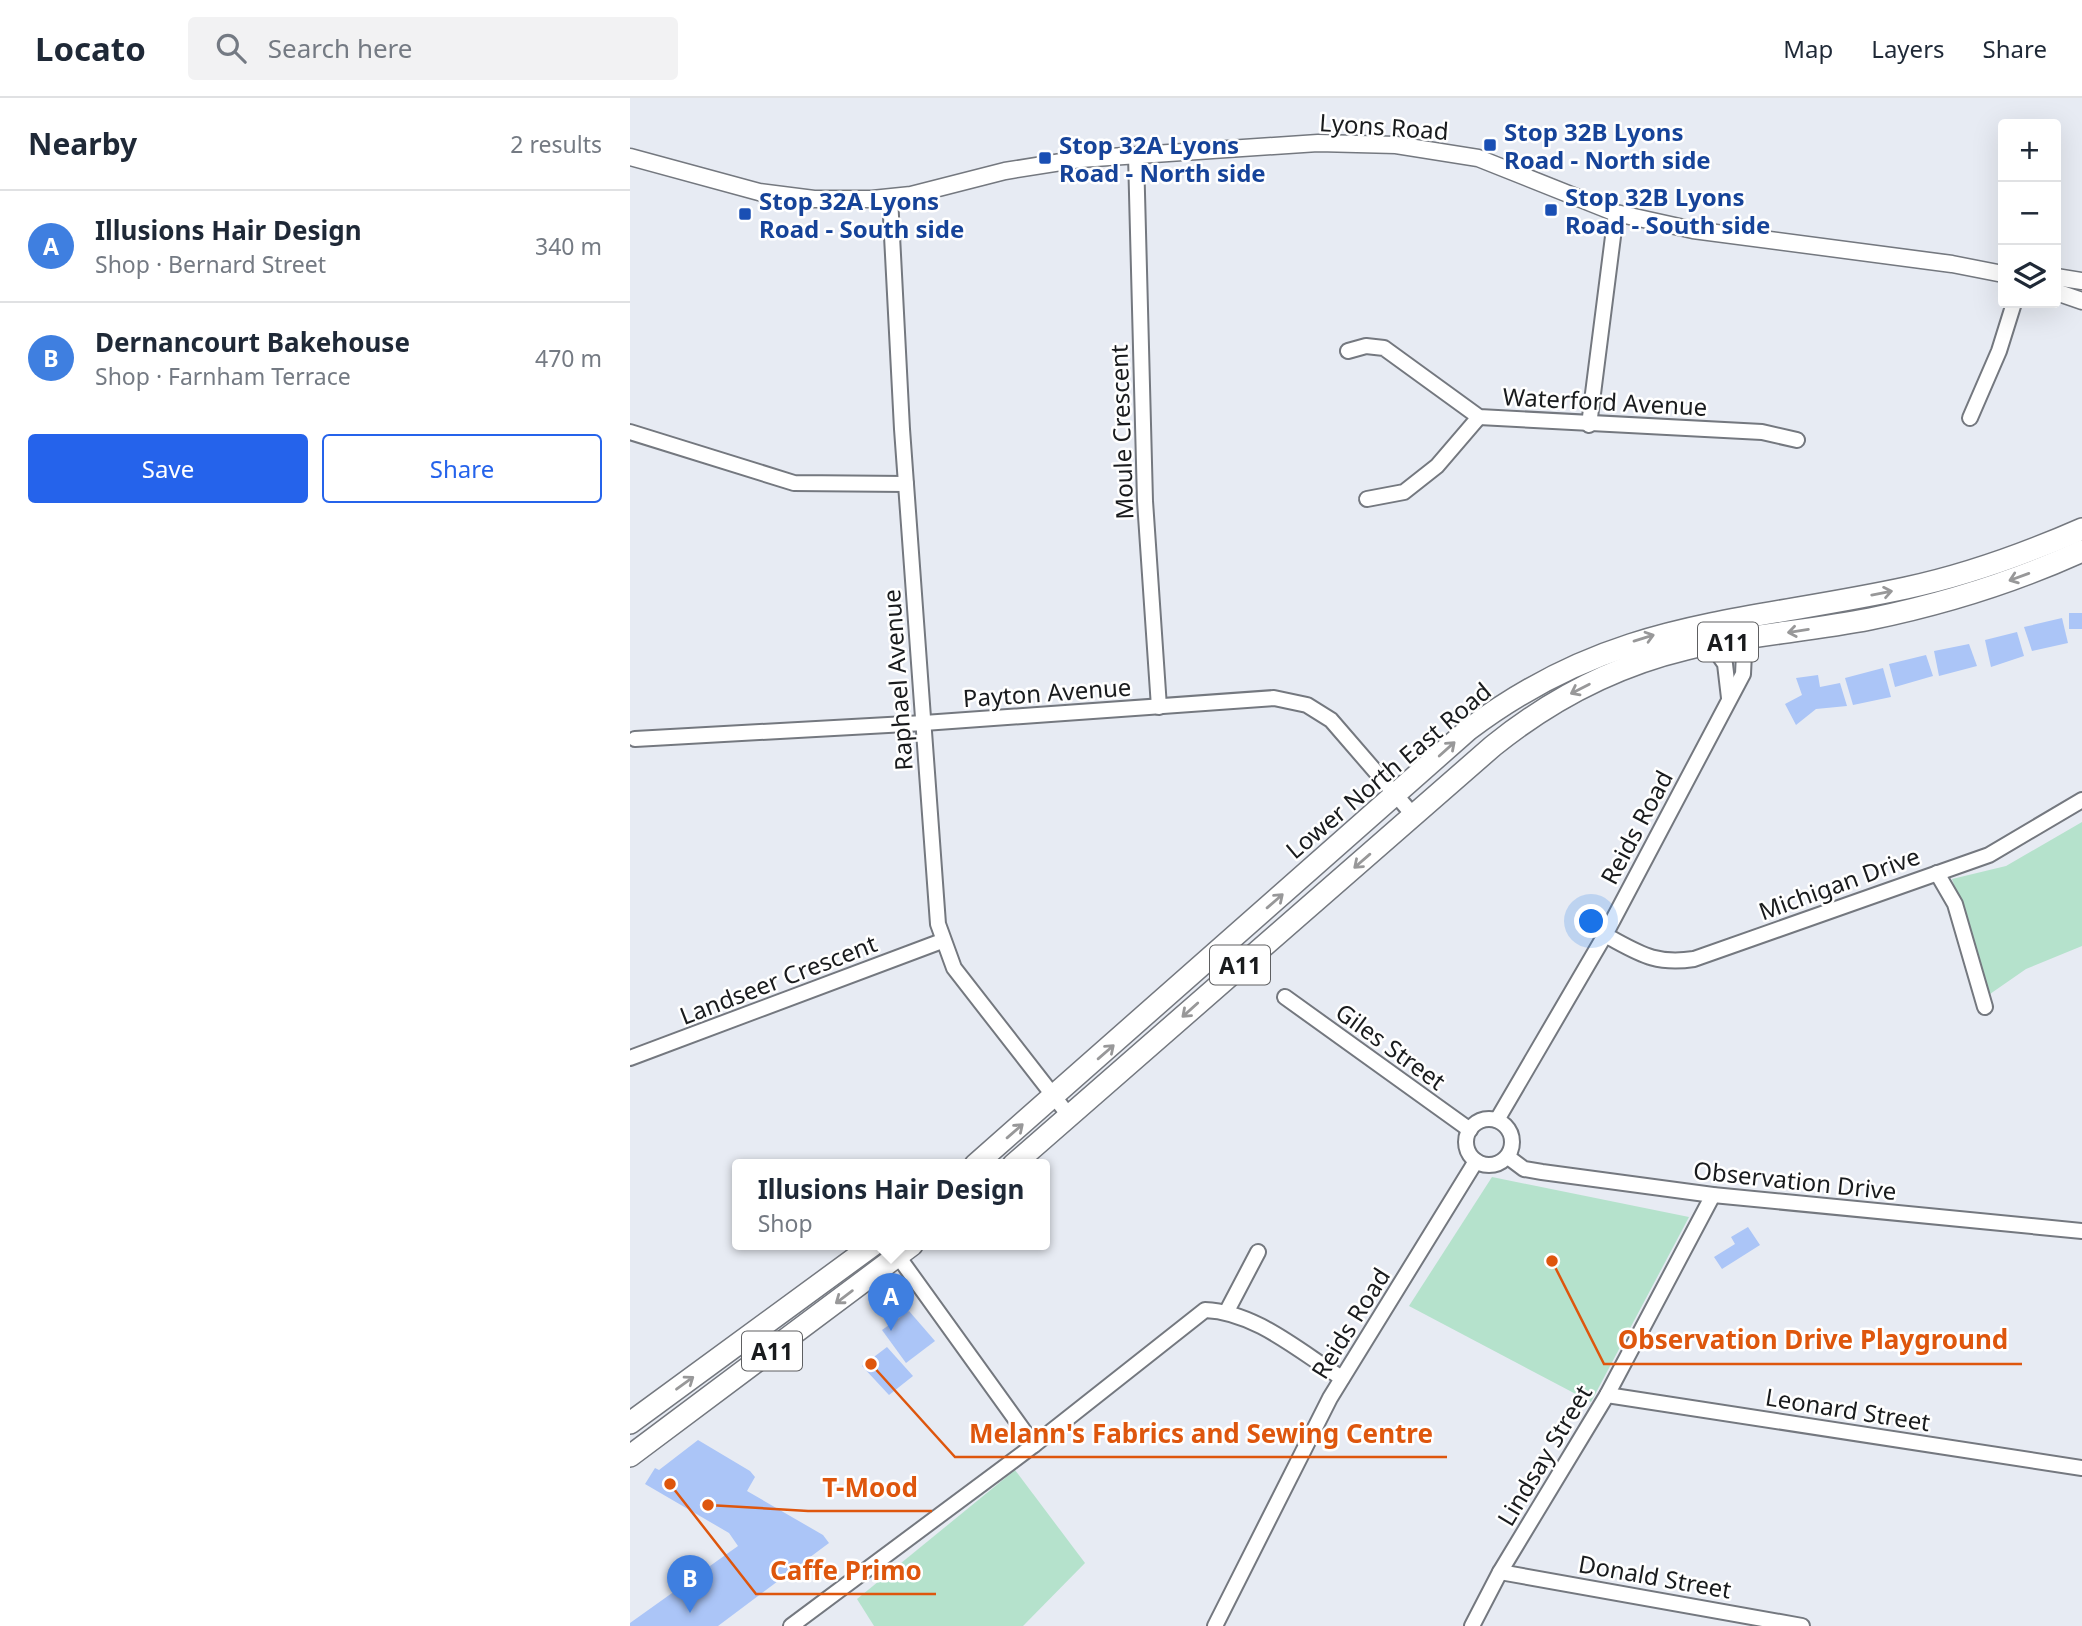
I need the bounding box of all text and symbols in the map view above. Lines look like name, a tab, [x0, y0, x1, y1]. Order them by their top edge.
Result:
search box	[188, 17, 678, 80]
text: Locato	[35, 26, 146, 71]
icon: search	[212, 29, 250, 67]
text: Search here	[268, 30, 413, 66]
text: Map	[1783, 32, 1833, 65]
text: Layers	[1871, 32, 1945, 65]
text: Share	[1983, 32, 2047, 65]
street label: Lyons Road	[1318, 105, 1450, 147]
place label: Stop 32B Lyons Road - North side	[1504, 115, 1711, 176]
map controls	[1998, 119, 2061, 308]
button: +	[1998, 119, 2061, 182]
text: Nearby	[28, 123, 137, 164]
text: 2 results	[510, 128, 602, 160]
place label: Stop 32A Lyons Road - North side	[1059, 128, 1266, 189]
marker: Stop 32B Lyons Road - North side	[1482, 137, 1498, 153]
marker: Stop 32A Lyons Road - North side	[1037, 150, 1053, 166]
place label: Stop 32B Lyons Road - South side	[1565, 180, 1770, 241]
button: −	[1998, 182, 2061, 245]
place label: Stop 32A Lyons Road - South side	[759, 184, 964, 245]
marker: Stop 32B Lyons Road - South side	[1543, 202, 1559, 218]
marker: Stop 32A Lyons Road - South side	[737, 206, 753, 222]
text: Illusions Hair Design	[95, 212, 362, 248]
text: A	[43, 230, 59, 262]
text: 340 m	[535, 230, 602, 262]
button: layers	[1998, 245, 2061, 308]
text: Shop · Bernard Street	[95, 248, 326, 280]
text: Dernancourt Bakehouse	[95, 324, 410, 360]
text: B	[43, 342, 59, 374]
text: 470 m	[535, 342, 602, 374]
street label: Moule Crescent	[1101, 344, 1141, 520]
text: Shop · Farnham Terrace	[95, 360, 351, 392]
street label: Waterford Avenue	[1502, 379, 1708, 423]
button: Save	[28, 434, 308, 503]
button: Share	[322, 434, 602, 503]
one-way arrow	[2008, 572, 2030, 584]
one-way arrow	[1870, 586, 1893, 599]
street label: Raphael Avenue	[874, 588, 920, 772]
road number: A11	[1698, 622, 1758, 662]
one-way arrow	[1787, 624, 1810, 637]
one-way arrow	[1633, 631, 1655, 644]
street label: Payton Avenue	[962, 670, 1132, 714]
street label: Lower North East Road	[1278, 674, 1498, 866]
one-way arrow	[1570, 682, 1590, 696]
one-way arrow	[1438, 740, 1455, 757]
street label: Reids Road	[1592, 764, 1680, 890]
street label: Michigan Drive	[1754, 839, 1924, 927]
one-way arrow	[1353, 853, 1371, 869]
one-way arrow	[1266, 893, 1284, 909]
your location	[1574, 904, 1608, 938]
street label: Landseer Crescent	[675, 926, 882, 1032]
road number: A11	[1210, 946, 1270, 985]
street label: Giles Street	[1329, 995, 1453, 1097]
one-way arrow	[1182, 1002, 1200, 1018]
one-way arrow	[1096, 1044, 1114, 1060]
one-way arrow	[1005, 1123, 1023, 1139]
street label: Observation Drive	[1692, 1153, 1898, 1207]
popup	[732, 1159, 1050, 1250]
text: Illusions Hair Design	[758, 1171, 1024, 1207]
text: Shop	[758, 1207, 813, 1239]
street label: Reids Road	[1303, 1261, 1397, 1385]
pin: A	[868, 1273, 914, 1331]
one-way arrow	[835, 1289, 854, 1304]
callout: Observation Drive Playground	[1604, 1317, 2022, 1364]
text: Observation Drive Playground	[1618, 1321, 2008, 1357]
road number: A11	[742, 1332, 802, 1370]
one-way arrow	[675, 1376, 694, 1390]
street label: Lindsay Street	[1489, 1378, 1599, 1532]
street label: Leonard Street	[1763, 1380, 1933, 1438]
callout: Melann's Fabrics and Sewing Centre	[955, 1410, 1447, 1457]
text: Melann's Fabrics and Sewing Centre	[969, 1415, 1433, 1451]
callout: T-Mood	[808, 1464, 932, 1511]
text: T-Mood	[822, 1469, 918, 1505]
street label: Donald Street	[1576, 1546, 1734, 1606]
callout: Caffe Primo	[756, 1547, 936, 1594]
text: Caffe Primo	[770, 1552, 922, 1588]
pin: B	[667, 1555, 713, 1613]

